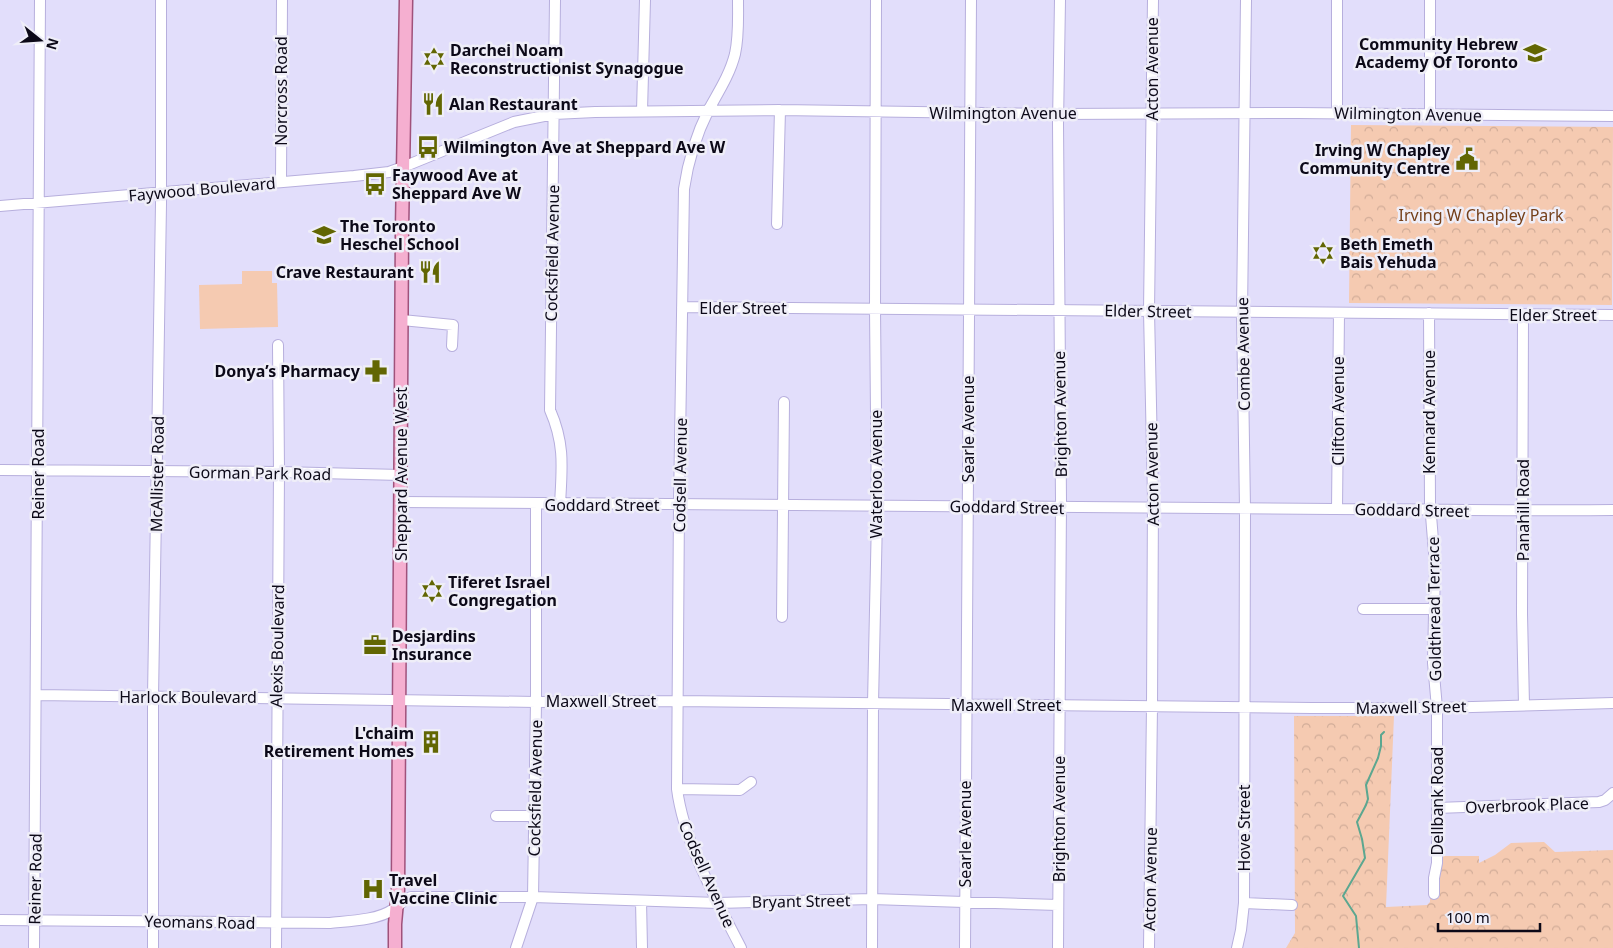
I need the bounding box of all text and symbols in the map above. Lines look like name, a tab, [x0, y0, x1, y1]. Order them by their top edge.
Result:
north arrow	[15, 15, 65, 65]
street label: Acton Avenue	[1141, 17, 1163, 121]
place label: Community Hebrew Academy Of Toronto	[1355, 33, 1518, 73]
text: N	[42, 36, 64, 52]
street label: Norcross Road	[270, 36, 292, 146]
place label: Darchei Noam Reconstructionist Synagogue	[450, 39, 684, 79]
school or university icon: Community Hebrew Academy Of Toronto	[1522, 40, 1548, 66]
synagogue icon: Darchei Noam Reconstructionist Synagogue	[421, 46, 447, 72]
restaurant icon: Alan Restaurant	[420, 91, 446, 117]
place label: Alan Restaurant	[449, 93, 578, 115]
street label: Wilmington Avenue	[929, 102, 1077, 124]
street label: Wilmington Avenue	[1334, 102, 1482, 126]
bus stop icon: Wilmington Ave at Sheppard Ave W	[415, 134, 441, 160]
place label: Wilmington Ave at Sheppard Ave W	[444, 136, 726, 158]
place label: Irving W Chapley Community Centre	[1299, 139, 1451, 179]
public building icon: Irving W Chapley Community Centre	[1454, 146, 1480, 172]
place label: Faywood Ave at Sheppard Ave W	[392, 164, 522, 204]
bus stop icon: Faywood Ave at Sheppard Ave W	[362, 171, 388, 197]
street label: Faywood Boulevard	[128, 172, 276, 206]
street label: Cocksfield Avenue	[540, 184, 564, 322]
park label: Irving W Chapley Park	[1399, 204, 1564, 226]
place label: The Toronto Heschel School	[340, 215, 459, 255]
school or university icon: The Toronto Heschel School	[311, 222, 337, 248]
place label: Beth Emeth Bais Yehuda	[1340, 233, 1436, 273]
synagogue icon: Beth Emeth Bais Yehuda	[1310, 240, 1336, 266]
restaurant icon: Crave Restaurant	[417, 259, 443, 285]
place label: Crave Restaurant	[276, 261, 414, 283]
street label: Elder Street	[699, 297, 787, 319]
street label: Combe Avenue	[1231, 297, 1255, 411]
street label: Elder Street	[1104, 299, 1192, 323]
street label: Elder Street	[1509, 304, 1597, 326]
street label: Kennard Avenue	[1418, 350, 1440, 474]
street label: Brighton Avenue	[1048, 351, 1072, 477]
street label: Clifton Avenue	[1327, 356, 1349, 466]
pharmacy icon: Donya’s Pharmacy	[363, 358, 389, 384]
place label: Donya’s Pharmacy	[214, 360, 361, 382]
street label: Searle Avenue	[957, 376, 979, 482]
street label: Sheppard Avenue West	[390, 387, 412, 561]
street label: Waterloo Avenue	[865, 410, 887, 538]
street label: McAllister Road	[145, 416, 169, 532]
street label: Codsell Avenue	[668, 417, 692, 533]
street label: Acton Avenue	[1140, 422, 1164, 526]
street label: Reiner Road	[27, 428, 49, 520]
street label: Panahill Road	[1512, 459, 1534, 561]
street label: Gorman Park Road	[189, 461, 331, 485]
street label: Goddard Street	[545, 494, 660, 516]
street label: Goddard Street	[949, 495, 1065, 519]
street label: Goddard Street	[1354, 498, 1470, 522]
street label: Goldthread Terrace	[1422, 537, 1446, 681]
place label: Tiferet Israel Congregation	[448, 571, 557, 611]
synagogue icon: Tiferet Israel Congregation	[419, 578, 445, 604]
street label: Alexis Boulevard	[265, 584, 289, 708]
place label: Desjardins Insurance	[392, 625, 476, 665]
office icon: Desjardins Insurance	[362, 632, 388, 658]
street label: Harlock Boulevard	[119, 686, 257, 708]
street label: Maxwell Street	[546, 690, 657, 712]
street label: Maxwell Street	[951, 694, 1062, 716]
street label: Maxwell Street	[1355, 695, 1467, 719]
street label: Cocksfield Avenue	[523, 719, 547, 857]
place label: L'chaim Retirement Homes	[264, 722, 414, 762]
building icon: L'chaim Retirement Homes	[418, 729, 444, 755]
street label: Dellbank Road	[1426, 747, 1448, 855]
street label: Brighton Avenue	[1048, 756, 1070, 882]
street label: Searle Avenue	[954, 781, 976, 887]
street label: Hove Street	[1233, 784, 1255, 872]
street label: Overbrook Place	[1465, 792, 1589, 818]
street label: Codsell Avenue	[674, 817, 740, 931]
street label: Acton Avenue	[1138, 827, 1162, 931]
street label: Reiner Road	[23, 833, 47, 925]
place label: Travel Vaccine Clinic	[389, 869, 497, 909]
hospital icon: Travel Vaccine Clinic	[360, 876, 386, 902]
street label: Bryant Street	[751, 889, 851, 913]
scale bar	[1438, 900, 1540, 932]
text: 100 m	[1446, 907, 1490, 927]
street label: Yeomans Road	[144, 910, 256, 934]

